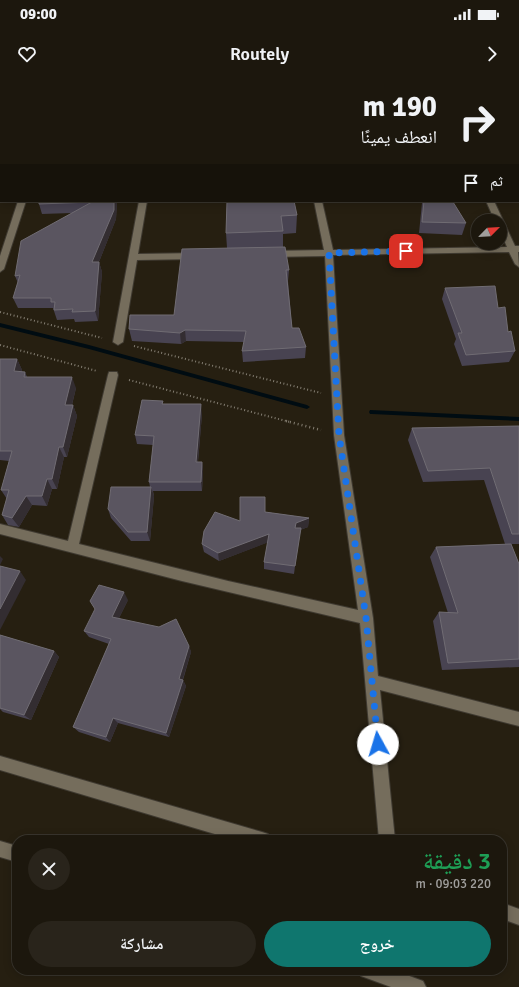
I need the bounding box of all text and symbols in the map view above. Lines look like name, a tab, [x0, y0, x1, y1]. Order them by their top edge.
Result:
text: 09:00	[20, 5, 57, 23]
icon: heart	[16, 43, 38, 65]
text: Routely	[230, 43, 289, 65]
icon: forward	[481, 43, 503, 65]
text: 190 m	[363, 90, 437, 124]
icon: right	[451, 96, 503, 148]
text: انعطف يمينًا	[360, 126, 437, 148]
icon: arrive	[460, 172, 482, 194]
text: ثم	[490, 172, 503, 190]
north arrow	[471, 214, 507, 250]
map controls	[471, 214, 507, 250]
pin	[389, 234, 423, 268]
icon: arrive	[395, 240, 417, 262]
position arrow	[357, 723, 399, 765]
text: 3 دقيقة	[423, 846, 491, 876]
button: close	[28, 848, 70, 890]
text: 220 m · 09:03	[415, 876, 491, 892]
button: مشاركة	[28, 921, 256, 967]
button: خروج	[264, 921, 491, 967]

